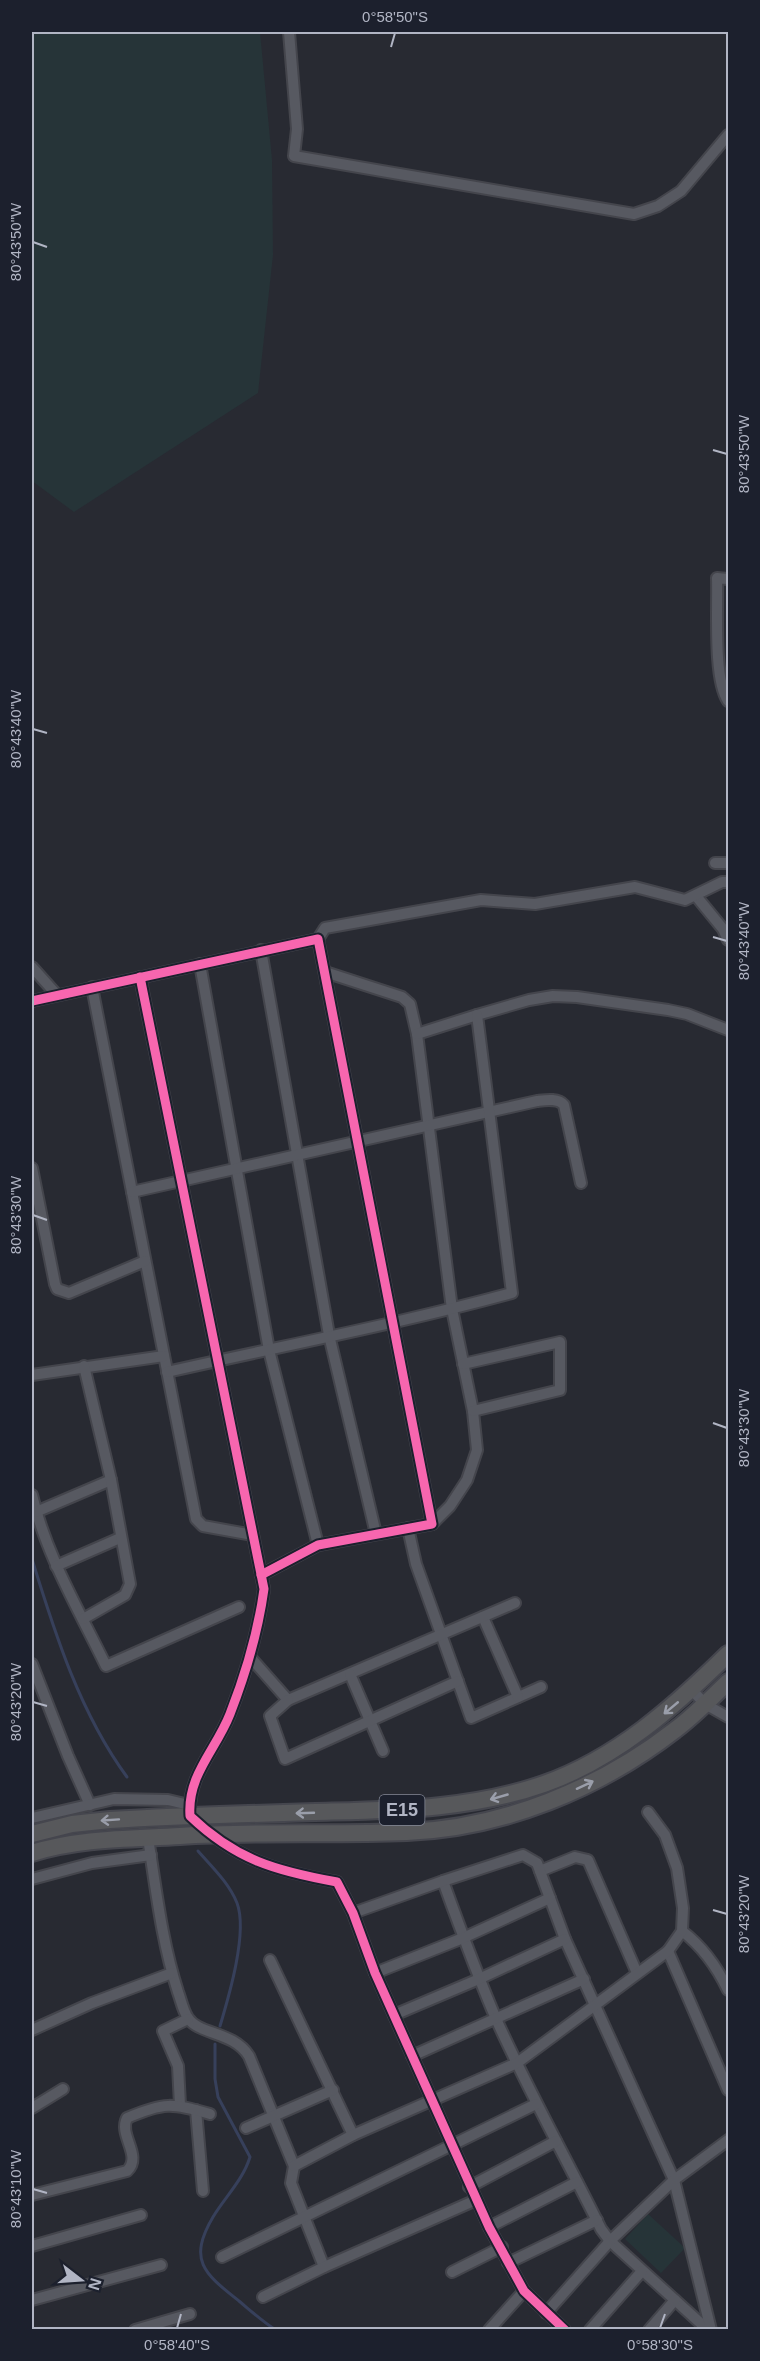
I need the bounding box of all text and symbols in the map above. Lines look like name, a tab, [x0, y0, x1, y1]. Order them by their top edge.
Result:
text: 0°58'50"S	[362, 8, 428, 25]
text: 80°43'50"W	[7, 202, 24, 281]
text: 80°43'50"W	[735, 414, 752, 493]
text: 80°43'40"W	[7, 689, 24, 768]
text: 80°43'40"W	[735, 901, 752, 980]
text: 80°43'30"W	[7, 1175, 24, 1254]
text: 80°43'30"W	[735, 1388, 752, 1467]
text: 80°43'20"W	[7, 1662, 24, 1741]
one-way arrow	[663, 1702, 679, 1715]
one-way arrow	[575, 1778, 593, 1790]
one-way arrow	[490, 1792, 509, 1803]
road number: E15	[380, 1795, 424, 1825]
one-way arrow	[296, 1807, 316, 1818]
one-way arrow	[101, 1815, 121, 1826]
text: 80°43'20"W	[735, 1874, 752, 1953]
text: 80°43'10"W	[7, 2149, 24, 2228]
north arrow	[51, 2250, 111, 2310]
text: N	[85, 2276, 105, 2292]
text: 0°58'40"S	[144, 2336, 210, 2353]
text: 0°58'30"S	[627, 2336, 693, 2353]

